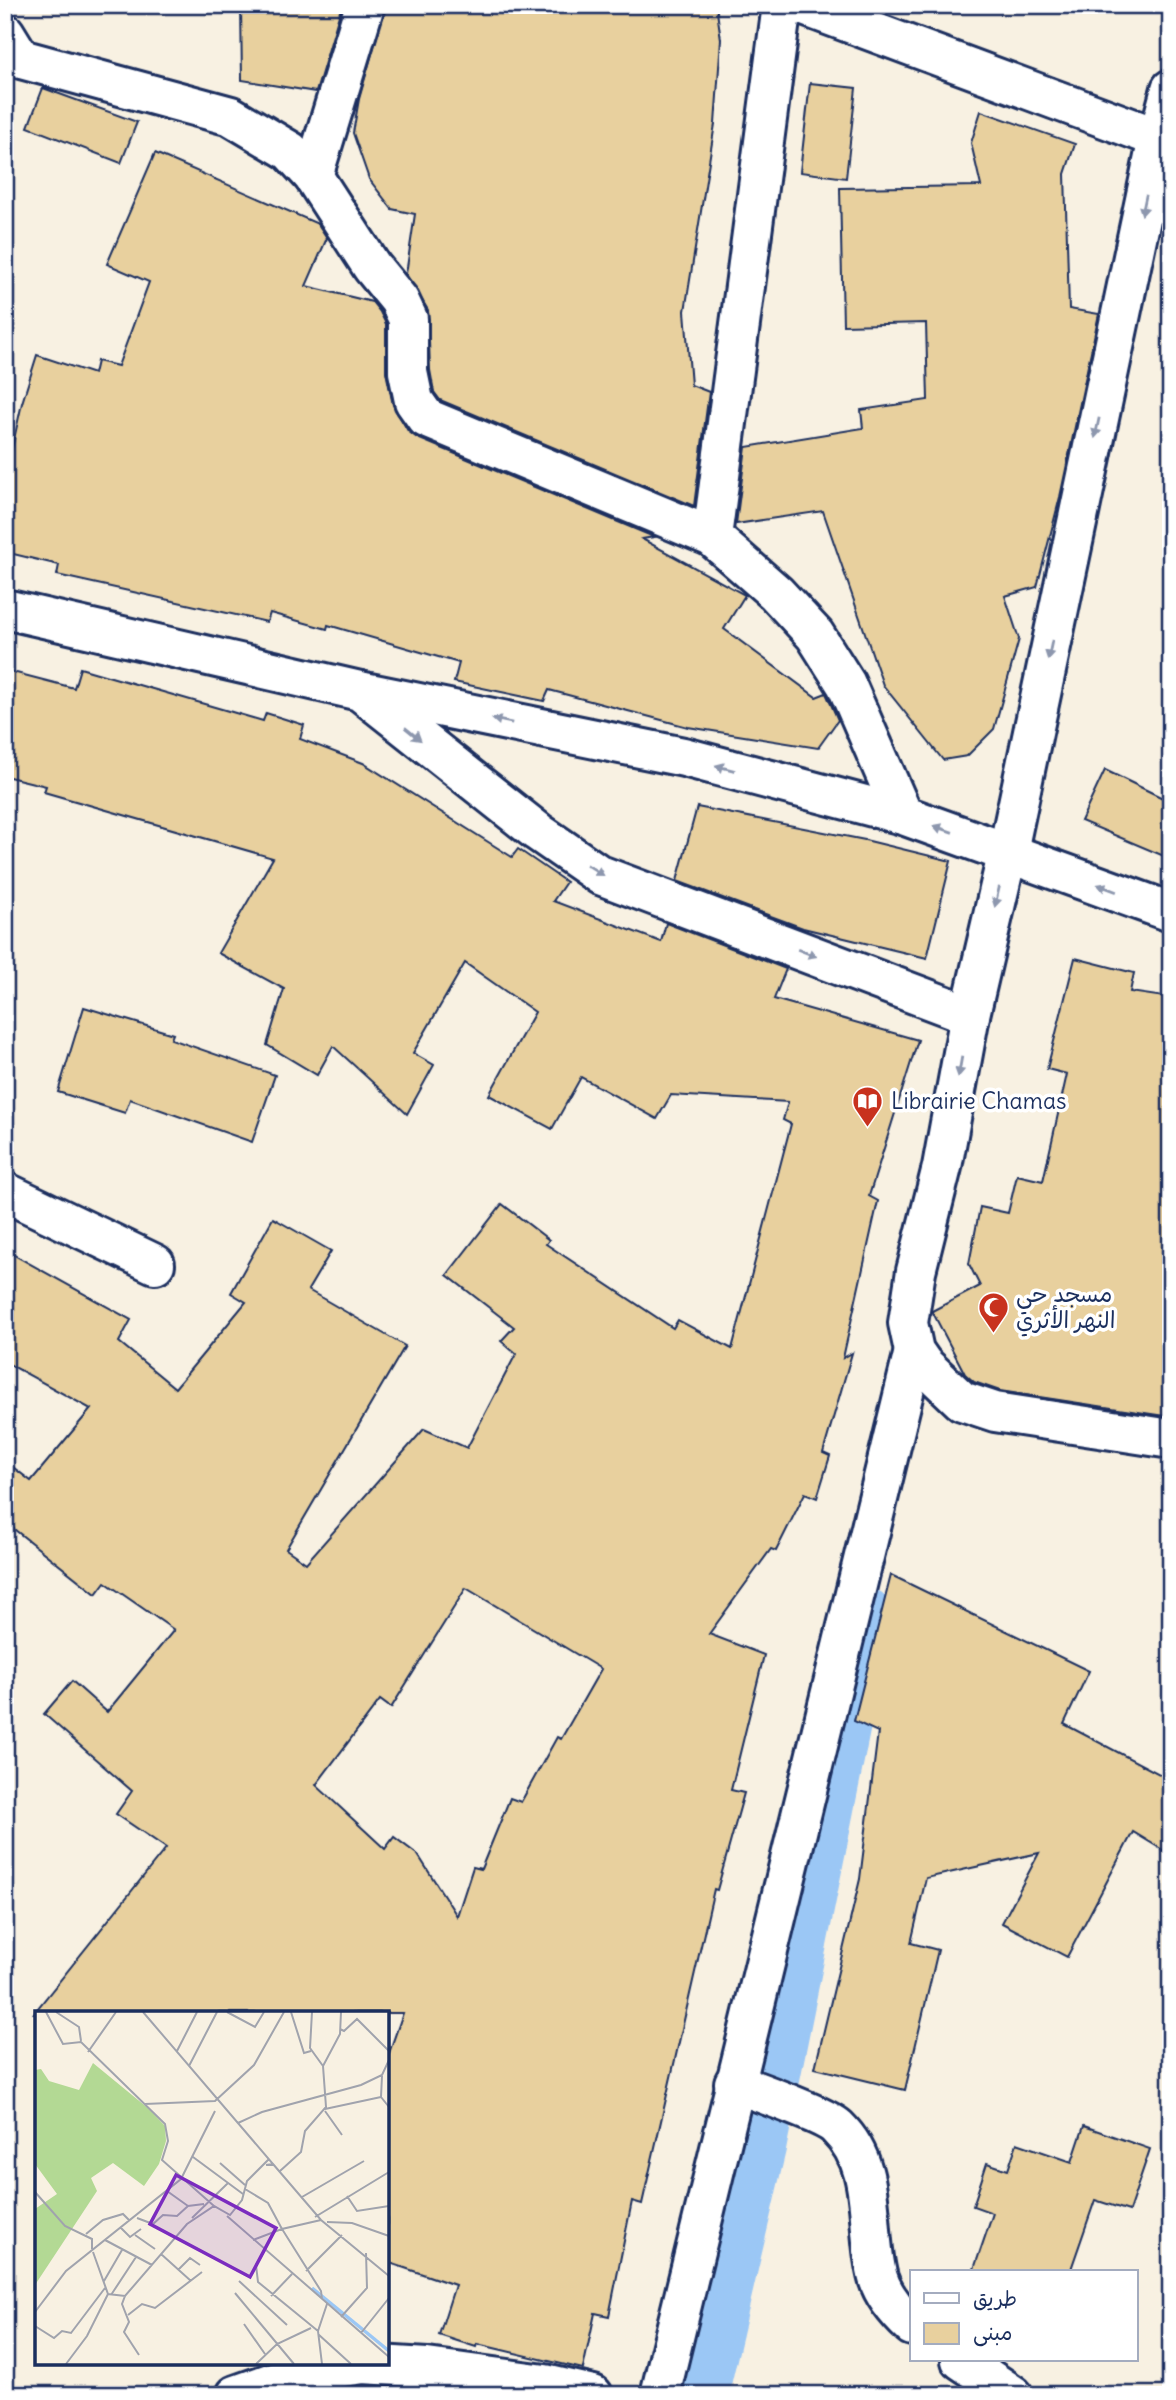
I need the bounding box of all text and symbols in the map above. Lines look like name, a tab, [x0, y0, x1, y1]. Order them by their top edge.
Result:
one-way arrow	[1138, 194, 1149, 216]
one-way arrow	[1091, 417, 1102, 439]
one-way arrow	[1045, 640, 1056, 662]
one-way arrow	[491, 715, 513, 726]
one-way arrow	[404, 727, 422, 742]
one-way arrow	[714, 762, 735, 772]
one-way arrow	[933, 823, 954, 834]
one-way arrow	[586, 864, 605, 877]
one-way arrow	[1096, 882, 1117, 893]
one-way arrow	[992, 886, 1003, 908]
one-way arrow	[796, 948, 817, 959]
one-way arrow	[954, 1056, 965, 1078]
library icon: Librairie Chamas	[851, 1084, 885, 1128]
place label: Librairie Chamas	[891, 1086, 1067, 1115]
place label: مسجد حي النهر الأثري	[1016, 1279, 1115, 1337]
mosque icon: مسجد حي النهر الأثري	[976, 1290, 1010, 1334]
inset map	[35, 2011, 388, 2365]
legend	[910, 2270, 1138, 2362]
text: طريق	[973, 2285, 1017, 2312]
text: مبنى	[973, 2319, 1012, 2347]

